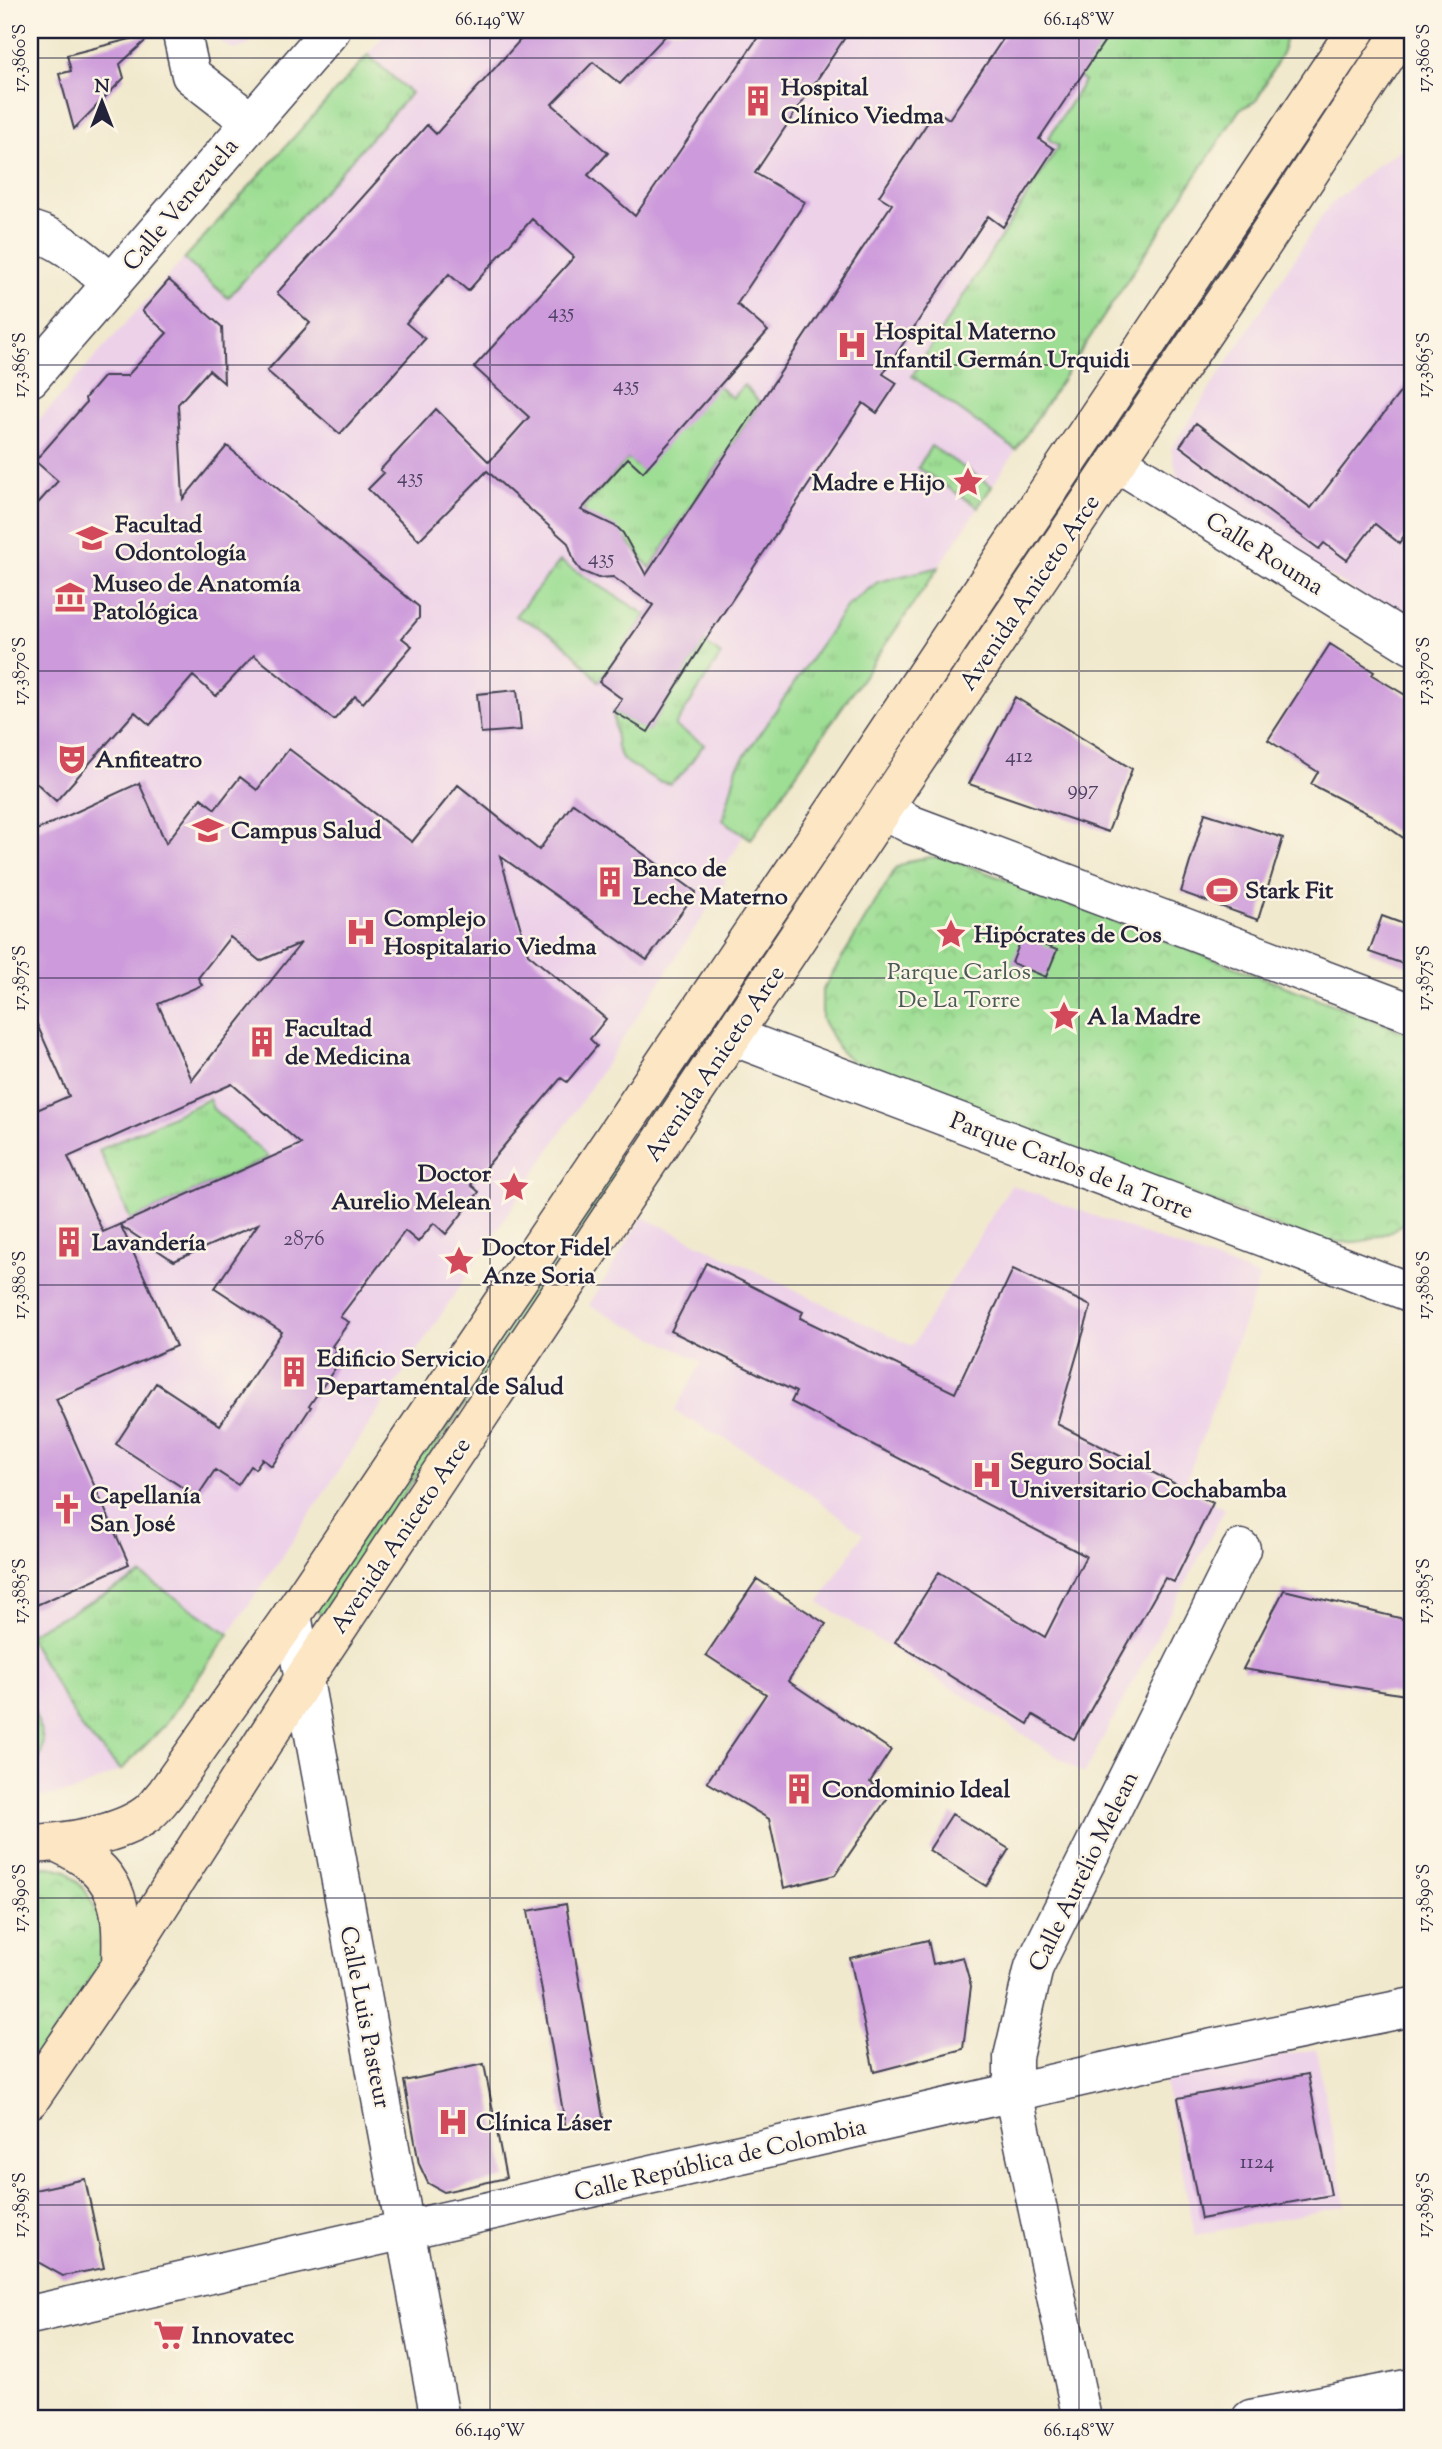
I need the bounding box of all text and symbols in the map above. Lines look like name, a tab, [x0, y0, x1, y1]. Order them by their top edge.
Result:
text: 66.149°W	[455, 8, 525, 34]
text: 66.148°W	[1044, 8, 1114, 34]
text: 17.3860°S	[8, 24, 34, 92]
text: 17.3860°S	[1412, 24, 1438, 92]
north arrow	[66, 66, 136, 136]
place label: Hospital Clínico Viedma	[781, 72, 945, 134]
text: N	[94, 74, 110, 101]
building icon: Hospital Clínico Viedma	[741, 84, 775, 118]
street label: Calle Venezuela	[116, 131, 247, 279]
house number: 435	[548, 298, 574, 328]
place label: Hospital Materno Infantil Germán Urquidi	[875, 316, 1130, 378]
hospital icon: Hospital Materno Infantil Germán Urquidi	[835, 328, 869, 362]
text: 17.3865°S	[8, 332, 34, 398]
text: 17.3865°S	[1412, 332, 1438, 398]
house number: 435	[613, 371, 639, 401]
house number: 435	[397, 463, 423, 493]
place icon: Madre e Hijo	[951, 465, 985, 499]
place label: Madre e Hijo	[812, 467, 945, 501]
street label: Avenida Aniceto Arce	[952, 488, 1109, 698]
street label: Calle Rouma	[1198, 505, 1330, 605]
place label: Facultad Odontología	[115, 509, 247, 571]
school or university icon: Facultad Odontología	[75, 521, 109, 555]
house number: 435	[588, 544, 614, 574]
place label: Museo de Anatomía Patológica	[93, 568, 301, 630]
museum icon: Museo de Anatomía Patológica	[53, 580, 87, 614]
text: 17.3870°S	[8, 637, 34, 705]
text: 17.3870°S	[1412, 637, 1438, 705]
theatre icon: Anfiteatro	[55, 742, 89, 776]
house number: 412	[1005, 742, 1033, 772]
place label: Anfiteatro	[95, 744, 202, 778]
house number: 997	[1068, 775, 1099, 805]
school or university icon: Campus Salud	[191, 813, 225, 847]
place label: Campus Salud	[231, 815, 382, 849]
place label: Banco de Leche Materno	[633, 853, 788, 915]
building icon: Banco de Leche Materno	[593, 865, 627, 899]
sports icon: Stark Fit	[1205, 873, 1239, 907]
place label: Stark Fit	[1245, 875, 1334, 909]
place label: Complejo Hospitalario Viedma	[384, 903, 597, 965]
hospital icon: Complejo Hospitalario Viedma	[344, 915, 378, 949]
place icon: Hipócrates de Cos	[934, 917, 968, 951]
place label: Hipócrates de Cos	[974, 919, 1162, 953]
text: 17.3875°S	[8, 945, 34, 1011]
text: 17.3875°S	[1412, 945, 1438, 1011]
park label: Parque Carlos De La Torre	[887, 956, 1031, 1018]
street label: Avenida Aniceto Arce	[637, 959, 794, 1169]
place icon: A la Madre	[1047, 999, 1081, 1033]
place label: A la Madre	[1087, 1001, 1201, 1035]
place label: Facultad de Medicina	[285, 1013, 412, 1075]
building icon: Facultad de Medicina	[245, 1025, 279, 1059]
street label: Parque Carlos de la Torre	[945, 1105, 1198, 1229]
place label: Doctor Aurelio Melean	[331, 1158, 492, 1220]
place icon: Doctor Aurelio Melean	[497, 1170, 531, 1204]
building icon: Lavandería	[52, 1225, 86, 1259]
house number: 2876	[283, 1225, 325, 1255]
place label: Lavandería	[92, 1227, 207, 1261]
place label: Doctor Fidel Anze Soria	[482, 1232, 611, 1294]
place icon: Doctor Fidel Anze Soria	[442, 1244, 476, 1278]
text: 17.3880°S	[8, 1251, 34, 1319]
text: 17.3880°S	[1412, 1251, 1438, 1319]
place label: Edificio Servicio Departamental de Salud	[317, 1343, 564, 1405]
building icon: Edificio Servicio Departamental de Salud	[277, 1355, 311, 1389]
street label: Avenida Aniceto Arce	[323, 1431, 480, 1641]
place label: Seguro Social Universitario Cochabamba	[1010, 1446, 1288, 1508]
hospital icon: Seguro Social Universitario Cochabamba	[970, 1458, 1004, 1492]
place label: Capellanía San José	[90, 1480, 202, 1542]
church icon: Capellanía San José	[50, 1492, 84, 1526]
text: 17.3885°S	[8, 1558, 34, 1624]
text: 17.3885°S	[1412, 1558, 1438, 1624]
street label: Calle Aurelio Melean	[1021, 1766, 1148, 1978]
building icon: Condominio Ideal	[782, 1772, 816, 1806]
place label: Condominio Ideal	[822, 1774, 1010, 1808]
text: 17.3890°S	[8, 1864, 34, 1932]
text: 17.3890°S	[1412, 1864, 1438, 1932]
street label: Calle Luis Pasteur	[330, 1923, 398, 2111]
hospital icon: Clínica Láser	[436, 2105, 470, 2139]
place label: Clínica Láser	[476, 2107, 613, 2141]
street label: Calle República de Colombia	[571, 2111, 870, 2211]
house number: 1124	[1240, 2148, 1274, 2178]
text: 17.3895°S	[8, 2172, 34, 2238]
text: 17.3895°S	[1412, 2172, 1438, 2238]
supermarket icon: Innovatec	[152, 2318, 186, 2352]
place label: Innovatec	[192, 2320, 294, 2354]
text: 66.149°W	[455, 2419, 525, 2445]
text: 66.148°W	[1044, 2419, 1114, 2445]

